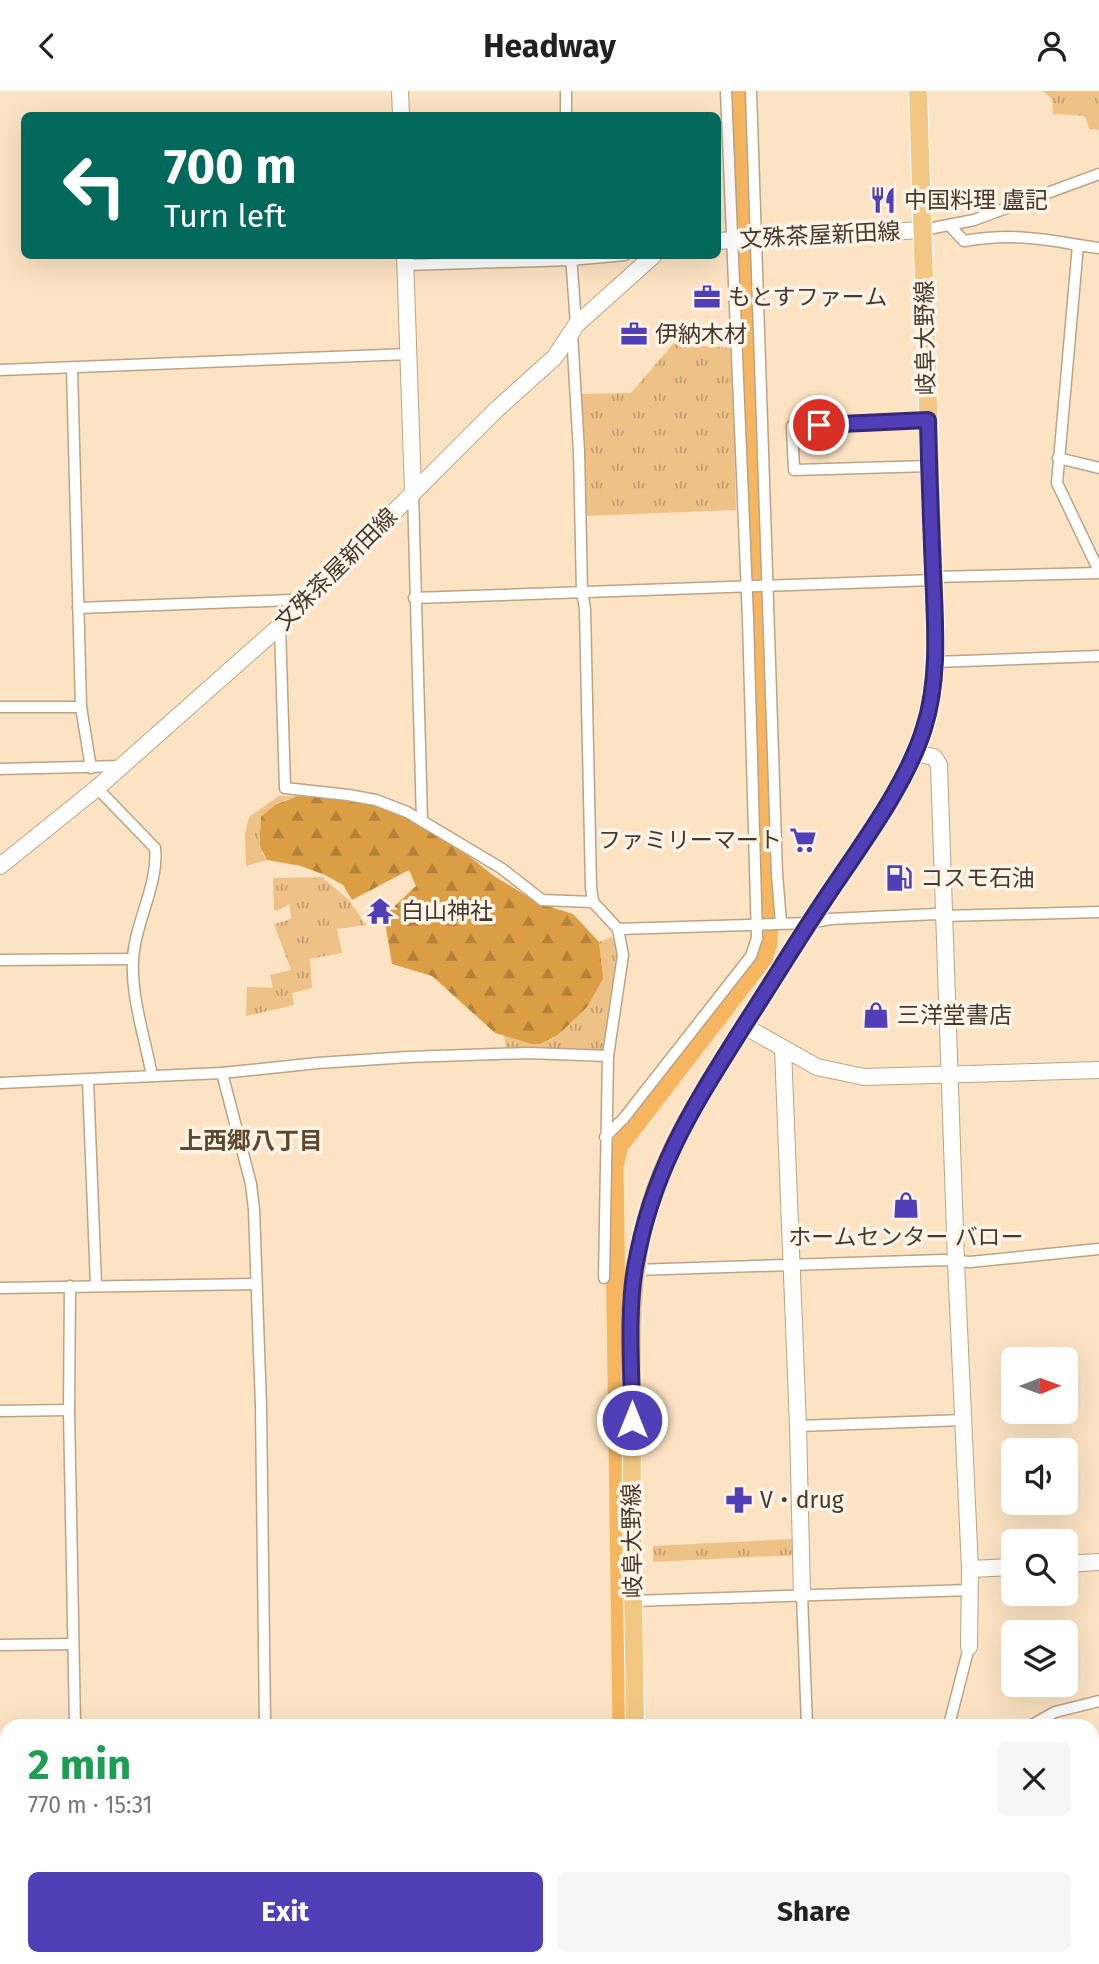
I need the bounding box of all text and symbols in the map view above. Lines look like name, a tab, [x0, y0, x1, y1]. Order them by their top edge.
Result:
icon: back	[28, 27, 66, 65]
text: Headway	[483, 27, 616, 65]
icon: person	[1033, 27, 1071, 65]
text: 700 m	[164, 137, 297, 196]
icon: left	[49, 140, 140, 231]
restaurant icon: 中国料理 盧記	[868, 185, 898, 215]
place label: 中国料理 盧記	[904, 186, 1048, 214]
text: Turn left	[164, 197, 286, 235]
street label: 文殊茶屋新田線	[739, 217, 901, 253]
street label: 岐阜大野線	[910, 280, 940, 396]
office icon: もとすファーム	[692, 282, 722, 312]
place label: もとすファーム	[728, 283, 887, 311]
office icon: 伊納木材	[619, 319, 649, 349]
place label: 伊納木材	[655, 320, 747, 348]
pin	[789, 395, 849, 455]
icon: arrive	[800, 406, 838, 444]
street label: 文殊茶屋新田線	[269, 502, 403, 636]
supermarket icon: ファミリーマート	[788, 825, 818, 855]
place label: ファミリーマート	[598, 826, 782, 854]
fuel station icon: コスモ石油	[884, 863, 914, 893]
place label: コスモ石油	[920, 864, 1035, 892]
temple icon: 白山神社	[365, 896, 395, 926]
place label: 白山神社	[401, 897, 493, 925]
shop icon: 三洋堂書店	[861, 1000, 891, 1030]
place label: 三洋堂書店	[897, 1001, 1012, 1029]
district label: 上西郷八丁目	[179, 1127, 323, 1155]
shop icon: ホームセンター バロー	[891, 1190, 921, 1220]
place label: ホームセンター バロー	[788, 1223, 1024, 1251]
north arrow	[1001, 1347, 1078, 1425]
map controls	[1001, 1347, 1078, 1697]
position arrow	[595, 1383, 669, 1457]
button: sound	[1001, 1438, 1078, 1515]
street label: 岐阜大野線	[617, 1483, 647, 1599]
pharmacy icon: V・drug	[724, 1485, 754, 1515]
place label: V・drug	[760, 1486, 844, 1514]
button: search	[1001, 1529, 1078, 1606]
button: layers	[1001, 1620, 1078, 1697]
text: 2 min	[28, 1740, 131, 1790]
button: close	[997, 1742, 1071, 1816]
text: 770 m · 15:31	[28, 1791, 153, 1819]
button: Exit	[28, 1872, 543, 1952]
button: Share	[557, 1872, 1071, 1952]

